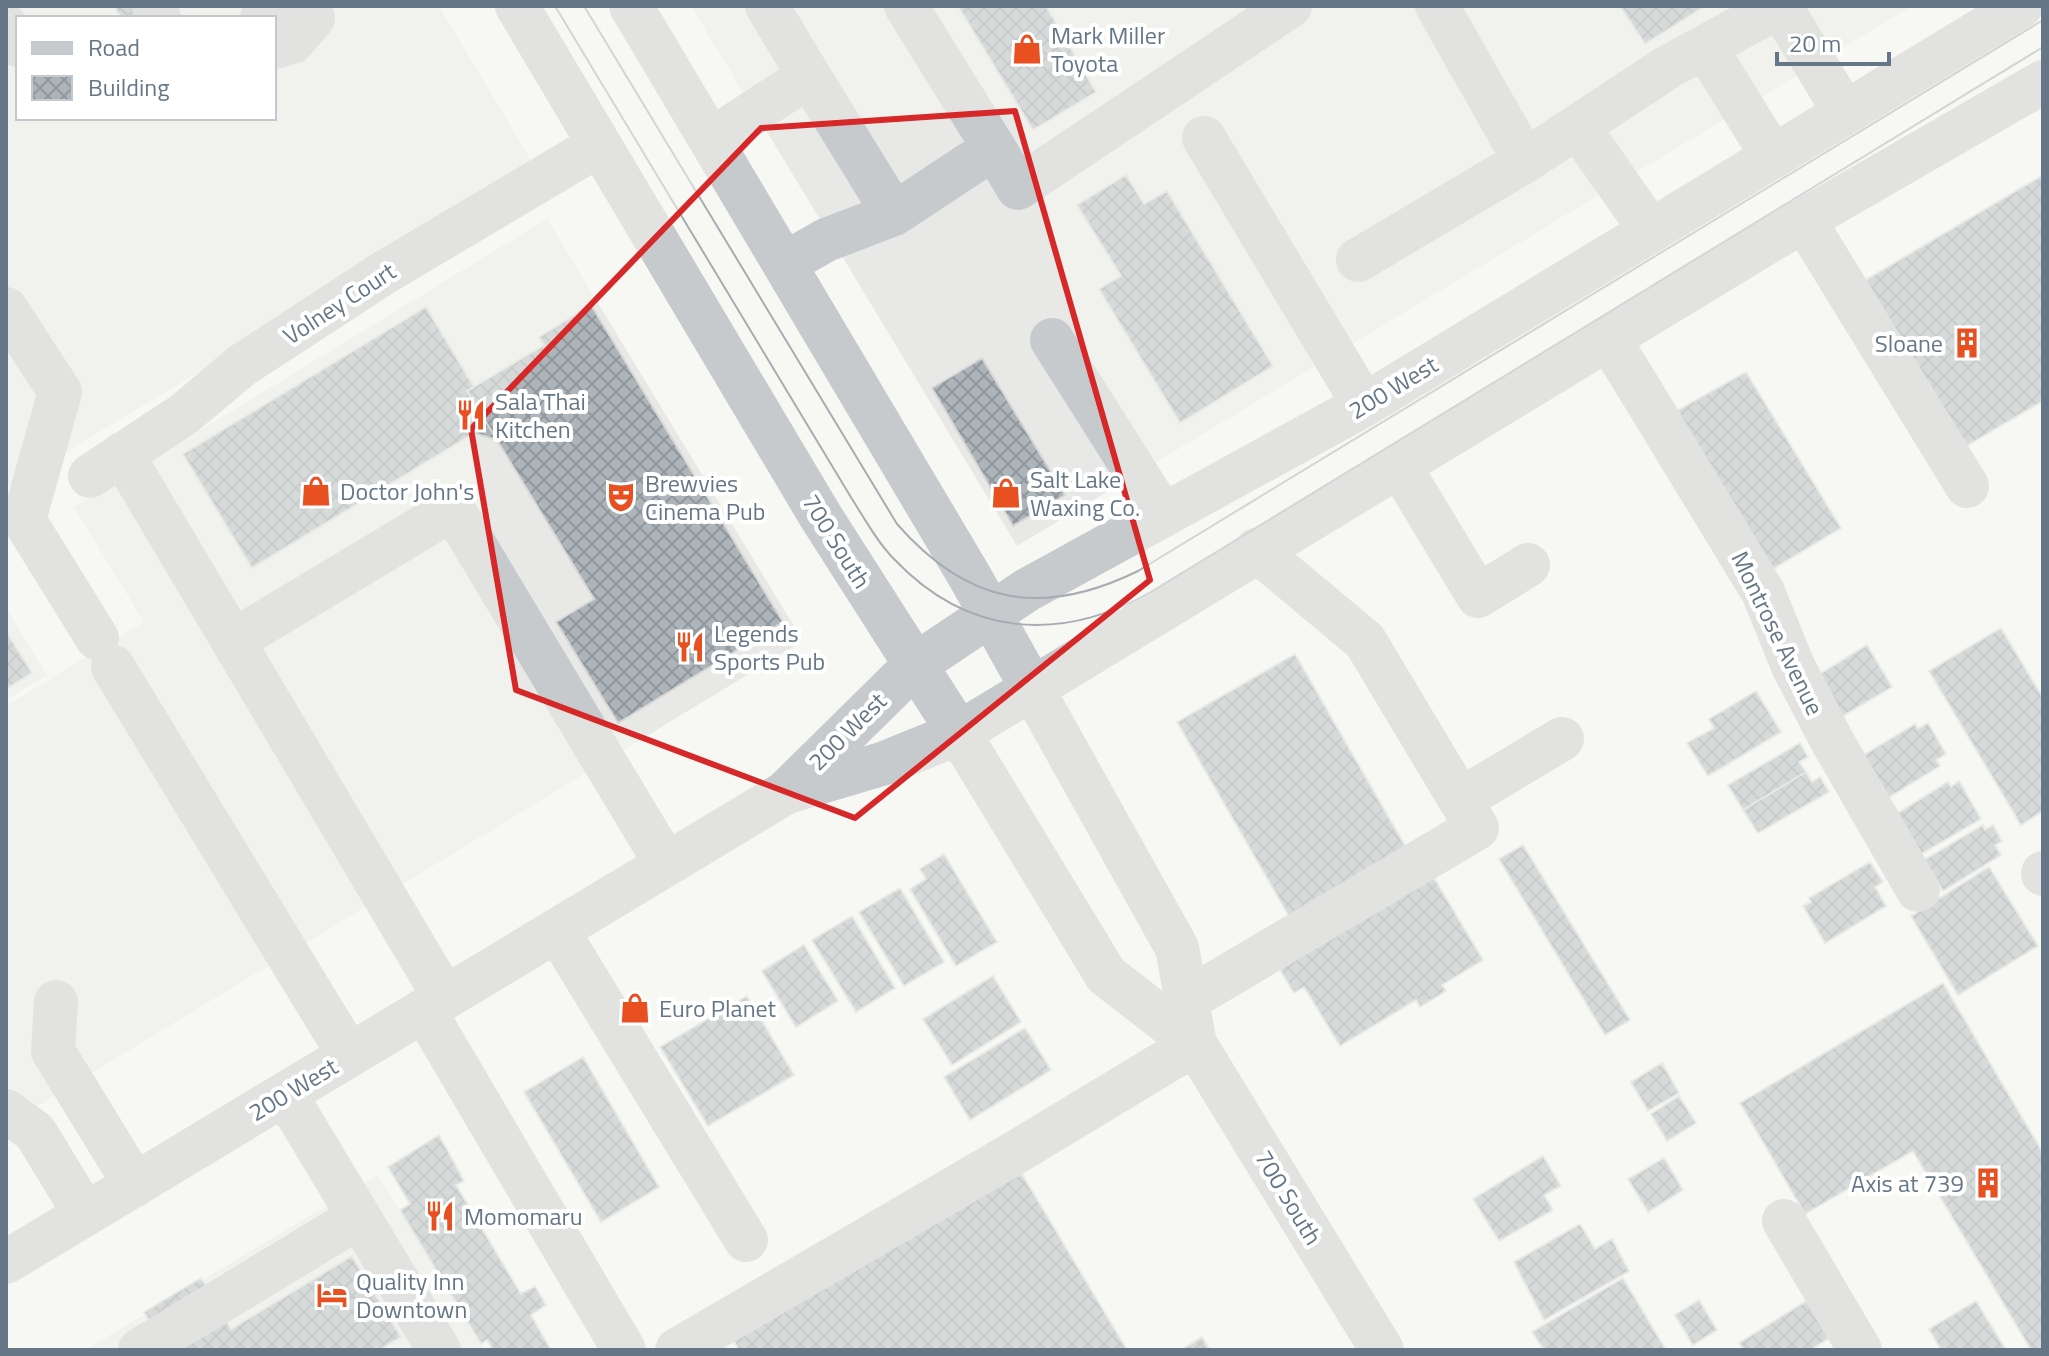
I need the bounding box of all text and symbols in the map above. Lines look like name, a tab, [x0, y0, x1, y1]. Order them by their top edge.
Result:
legend	[16, 16, 276, 120]
scale bar	[1777, 16, 1889, 66]
place label: Mark Miller Toyota	[1051, 17, 1165, 81]
text: 20 m	[1789, 25, 1841, 61]
text: Road	[88, 29, 140, 65]
shop icon: Mark Miller Toyota	[1010, 32, 1044, 66]
text: Building	[88, 69, 170, 105]
street label: Volney Court	[276, 253, 403, 353]
place label: Sloane	[1875, 325, 1943, 361]
building icon: Sloane	[1950, 326, 1984, 360]
street label: 200 West	[1342, 346, 1445, 428]
place label: Sala Thai Kitchen	[495, 383, 586, 447]
restaurant icon: Sala Thai Kitchen	[454, 398, 488, 432]
place label: Salt Lake Waxing Co.	[1030, 461, 1140, 525]
place label: Brewvies Cinema Pub	[645, 465, 765, 529]
place label: Doctor John's	[340, 473, 474, 509]
shop icon: Doctor John's	[299, 474, 333, 508]
shop icon: Salt Lake Waxing Co.	[989, 476, 1023, 510]
theatre icon: Brewvies Cinema Pub	[604, 480, 638, 514]
street label: 700 South	[794, 487, 880, 595]
street label: Montrose Avenue	[1723, 545, 1833, 721]
place label: Legends Sports Pub	[714, 615, 825, 679]
restaurant icon: Legends Sports Pub	[673, 630, 707, 664]
street label: 200 West	[800, 683, 895, 778]
place label: Euro Planet	[659, 990, 777, 1026]
shop icon: Euro Planet	[618, 991, 652, 1025]
street label: 200 West	[242, 1048, 345, 1130]
street label: 700 South	[1246, 1143, 1332, 1251]
place label: Axis at 739	[1851, 1165, 1964, 1201]
building icon: Axis at 739	[1971, 1166, 2005, 1200]
place label: Momomaru	[464, 1198, 583, 1234]
restaurant icon: Momomaru	[423, 1199, 457, 1233]
place label: Quality Inn Downtown	[356, 1263, 467, 1327]
hotel icon: Quality Inn Downtown	[315, 1278, 349, 1312]

